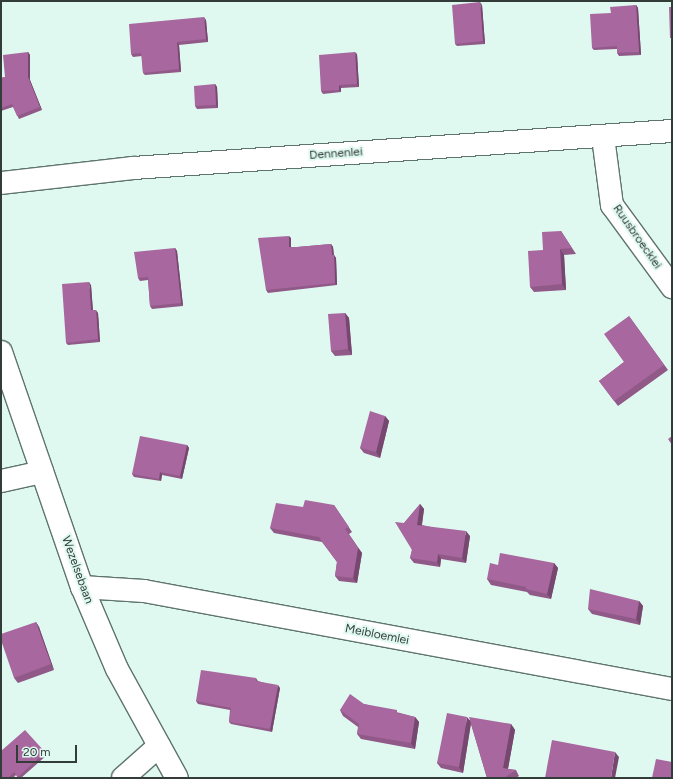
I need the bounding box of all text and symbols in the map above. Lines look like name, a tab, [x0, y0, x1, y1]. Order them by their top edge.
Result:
street label: Dennenlei	[309, 145, 363, 163]
street label: Ruusbroecklei	[609, 202, 665, 272]
street label: Wezelsebaan	[58, 534, 96, 606]
street label: Meibloemlei	[344, 622, 410, 648]
scale bar	[18, 737, 79, 763]
text: 20 m	[23, 745, 51, 759]

